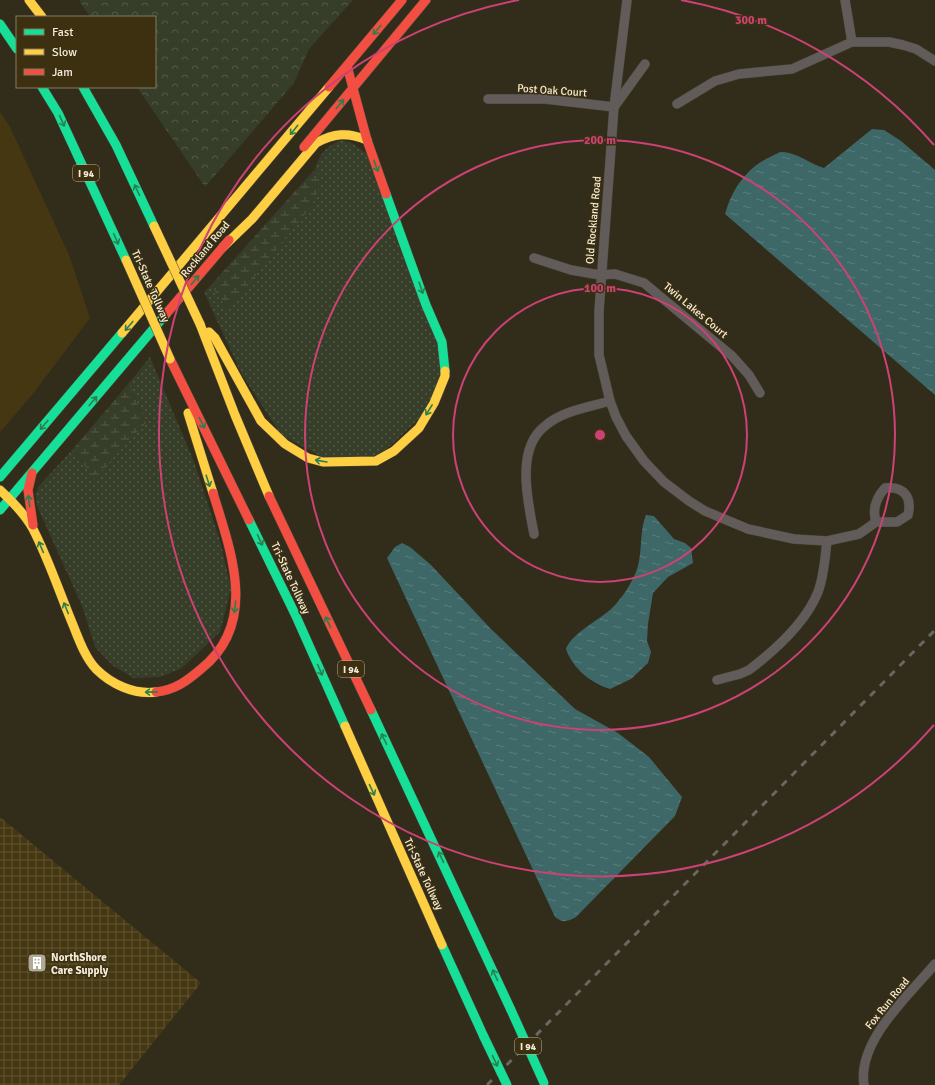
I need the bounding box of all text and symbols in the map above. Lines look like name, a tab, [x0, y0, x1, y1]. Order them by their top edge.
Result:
text: 300 m	[735, 13, 767, 28]
legend	[16, 16, 156, 88]
text: Fast	[52, 25, 73, 40]
one-way arrow	[372, 25, 381, 35]
text: Slow	[52, 45, 77, 60]
text: Jam	[52, 65, 73, 80]
street label: Post Oak Court	[517, 82, 587, 99]
one-way arrow	[335, 99, 344, 109]
one-way arrow	[59, 114, 66, 126]
one-way arrow	[289, 125, 298, 136]
text: 200 m	[584, 133, 616, 148]
one-way arrow	[372, 160, 380, 172]
road number: I 94	[73, 165, 99, 181]
street label: Old Rockland Road	[583, 175, 604, 264]
one-way arrow	[133, 185, 140, 197]
street label: Rockland Road	[178, 218, 233, 280]
one-way arrow	[113, 232, 120, 244]
street label: Tri-State Tollway	[129, 248, 173, 325]
one-way arrow	[190, 275, 200, 285]
street label: Twin Lakes Court	[661, 280, 731, 341]
text: 100 m	[584, 281, 616, 296]
one-way arrow	[417, 282, 425, 294]
one-way arrow	[124, 320, 133, 331]
one-way arrow	[88, 396, 97, 406]
one-way arrow	[425, 404, 433, 416]
one-way arrow	[198, 417, 206, 429]
one-way arrow	[40, 419, 49, 430]
centre of rings	[593, 428, 607, 442]
one-way arrow	[315, 457, 328, 465]
one-way arrow	[205, 474, 212, 487]
one-way arrow	[25, 495, 33, 508]
one-way arrow	[257, 533, 264, 545]
street label: Tri-State Tollway	[268, 540, 313, 617]
one-way arrow	[37, 541, 44, 553]
one-way arrow	[232, 600, 239, 613]
one-way arrow	[62, 603, 70, 615]
one-way arrow	[324, 616, 331, 628]
road number: I 94	[338, 661, 364, 677]
one-way arrow	[317, 664, 324, 676]
one-way arrow	[145, 688, 158, 696]
one-way arrow	[380, 734, 387, 746]
one-way arrow	[369, 783, 376, 795]
street label: Tri-State Tollway	[401, 836, 446, 913]
one-way arrow	[437, 851, 444, 863]
place label: NorthShore Care Supply	[51, 951, 109, 977]
building icon: NorthShore Care Supply	[26, 952, 48, 974]
one-way arrow	[491, 969, 498, 981]
street label: Fox Run Road	[863, 975, 912, 1032]
road number: I 94	[515, 1038, 541, 1054]
one-way arrow	[492, 1055, 500, 1067]

